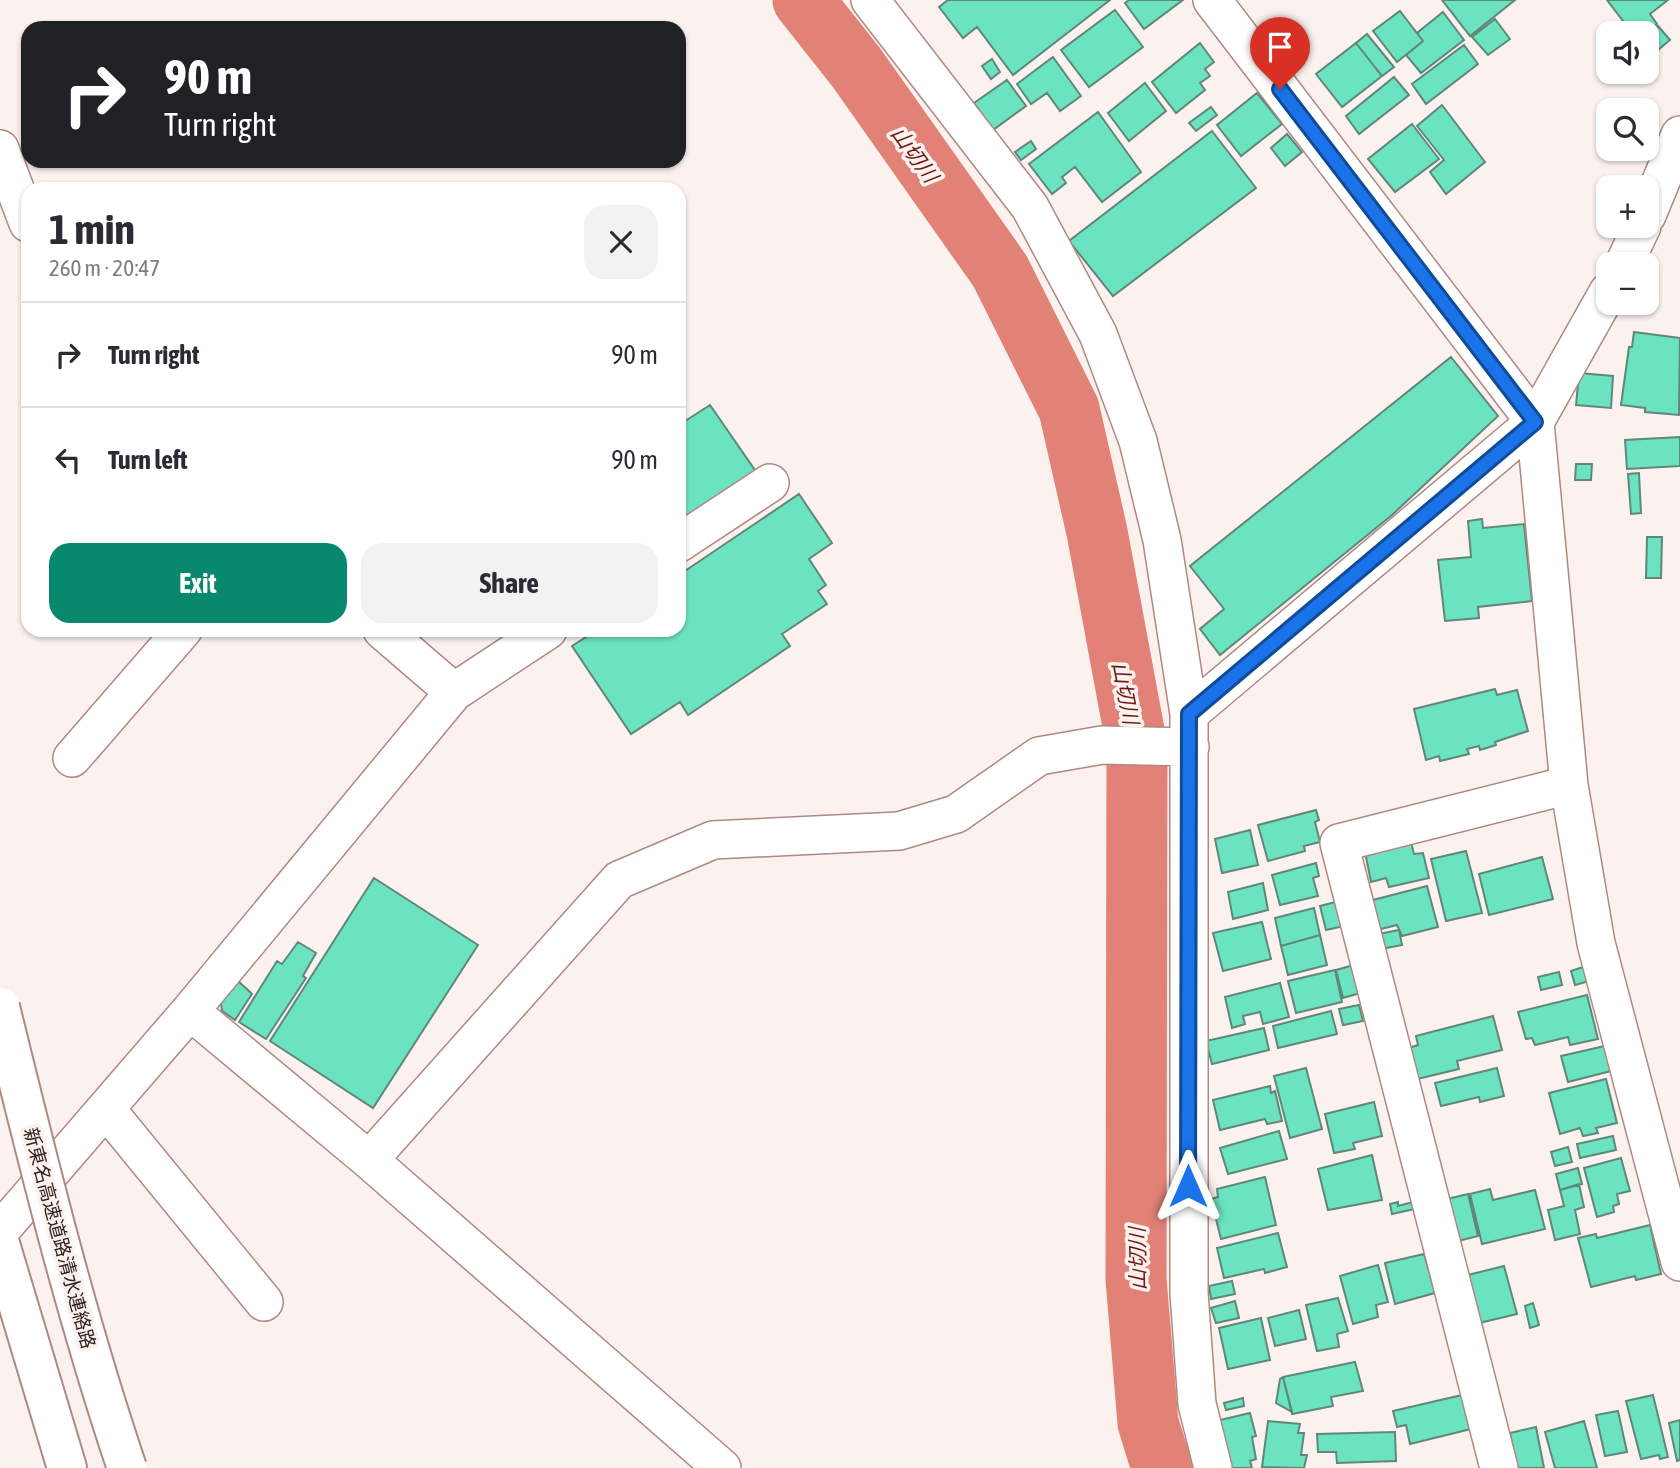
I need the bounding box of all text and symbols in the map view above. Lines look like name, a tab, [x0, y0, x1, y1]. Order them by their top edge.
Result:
pin	[1250, 17, 1310, 89]
map controls	[1596, 21, 1659, 315]
button: sound	[1596, 21, 1659, 84]
icon: arrive	[1261, 28, 1299, 66]
text: 90 m	[164, 48, 252, 104]
icon: right	[49, 49, 140, 140]
button: search	[1596, 98, 1659, 161]
text: Turn right	[164, 106, 277, 143]
water label: 山切川	[887, 121, 944, 188]
button: +	[1596, 175, 1659, 238]
text: 1 min	[49, 205, 135, 253]
button: close	[584, 205, 658, 279]
button: −	[1596, 252, 1659, 315]
text: 260 m · 20:47	[49, 255, 160, 281]
icon: right	[49, 336, 87, 374]
text: Turn right	[108, 340, 199, 370]
text: 90 m	[611, 340, 658, 370]
icon: left	[49, 441, 87, 479]
text: Turn left	[108, 445, 188, 475]
text: 90 m	[611, 445, 658, 475]
button: Exit	[49, 543, 347, 623]
button: Share	[361, 543, 658, 623]
water label: 山切川	[1108, 660, 1144, 728]
street label: 新東名高速道路清水連絡路	[20, 1125, 100, 1351]
position arrow	[1151, 1149, 1225, 1223]
water label: 山切川	[1124, 1225, 1150, 1291]

